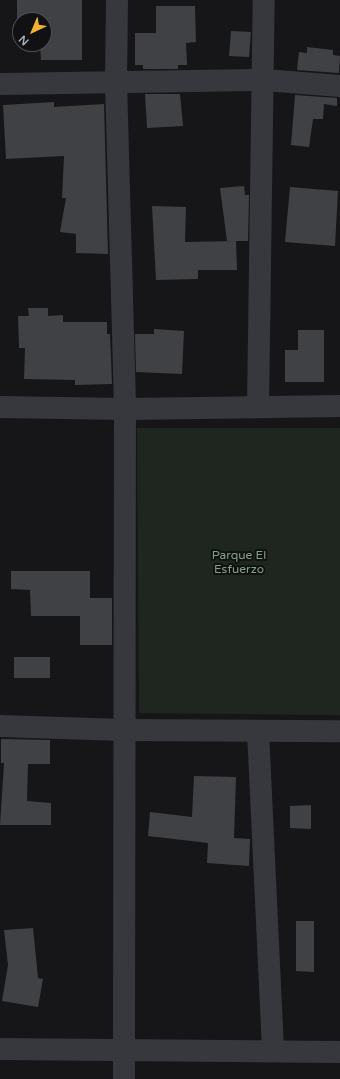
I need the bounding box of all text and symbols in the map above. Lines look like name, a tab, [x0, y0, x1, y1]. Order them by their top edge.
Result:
north arrow	[12, 12, 52, 52]
text: N	[16, 33, 32, 48]
park label: Parque El Esfuerzo	[212, 549, 266, 577]

